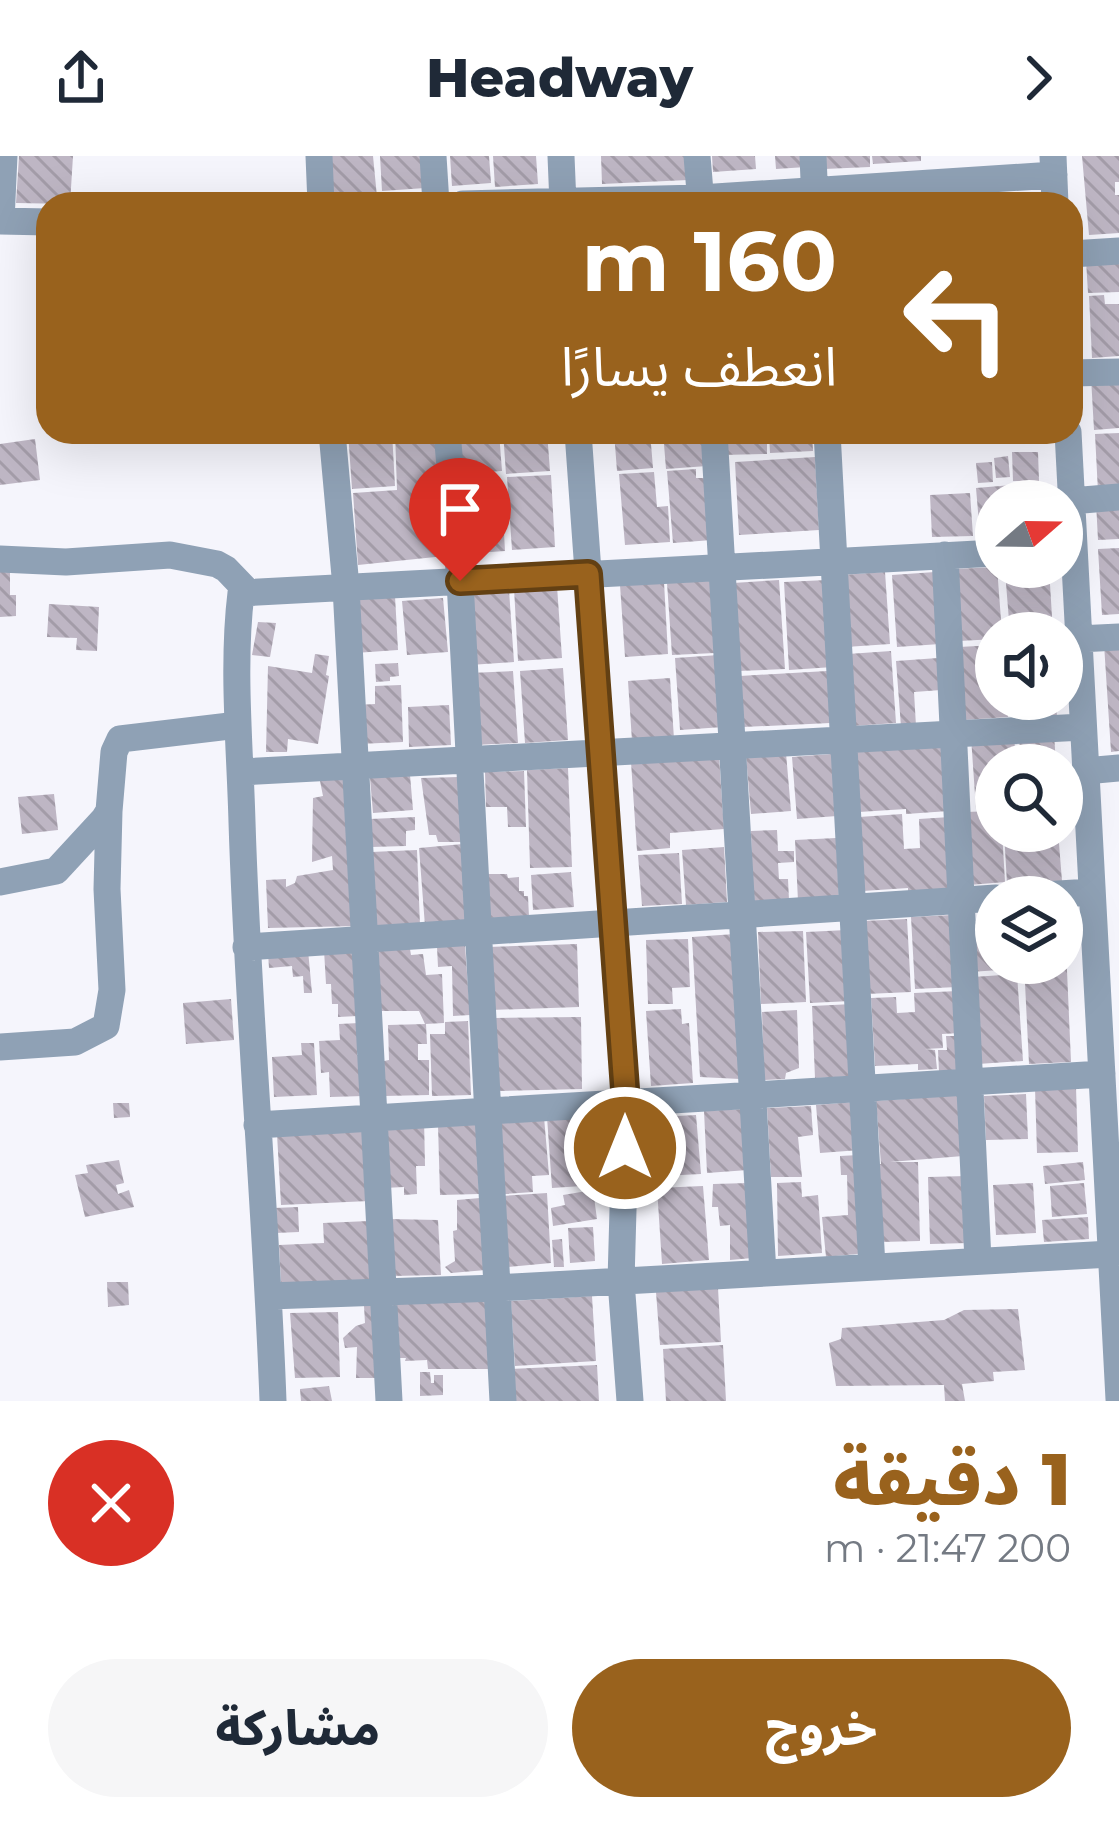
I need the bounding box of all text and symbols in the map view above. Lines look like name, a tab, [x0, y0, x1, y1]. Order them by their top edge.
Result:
icon: share	[48, 45, 114, 111]
text: Headway	[426, 45, 693, 111]
icon: forward	[1005, 45, 1071, 111]
text: 160 m	[582, 210, 837, 312]
icon: left	[879, 240, 1035, 396]
text: انعطف يسارًا	[561, 334, 837, 400]
pin	[409, 458, 511, 581]
icon: arrive	[427, 476, 493, 542]
north arrow	[975, 480, 1083, 588]
map controls	[975, 480, 1083, 984]
button: sound	[975, 612, 1083, 720]
button: search	[975, 744, 1083, 852]
button: layers	[975, 876, 1083, 984]
position arrow	[562, 1085, 688, 1211]
text: 1 دقيقة	[833, 1435, 1071, 1523]
button: close	[48, 1440, 174, 1566]
text: 200 m · 21:47	[824, 1524, 1071, 1572]
button: مشاركة	[48, 1659, 548, 1797]
button: خروج	[572, 1659, 1071, 1797]

